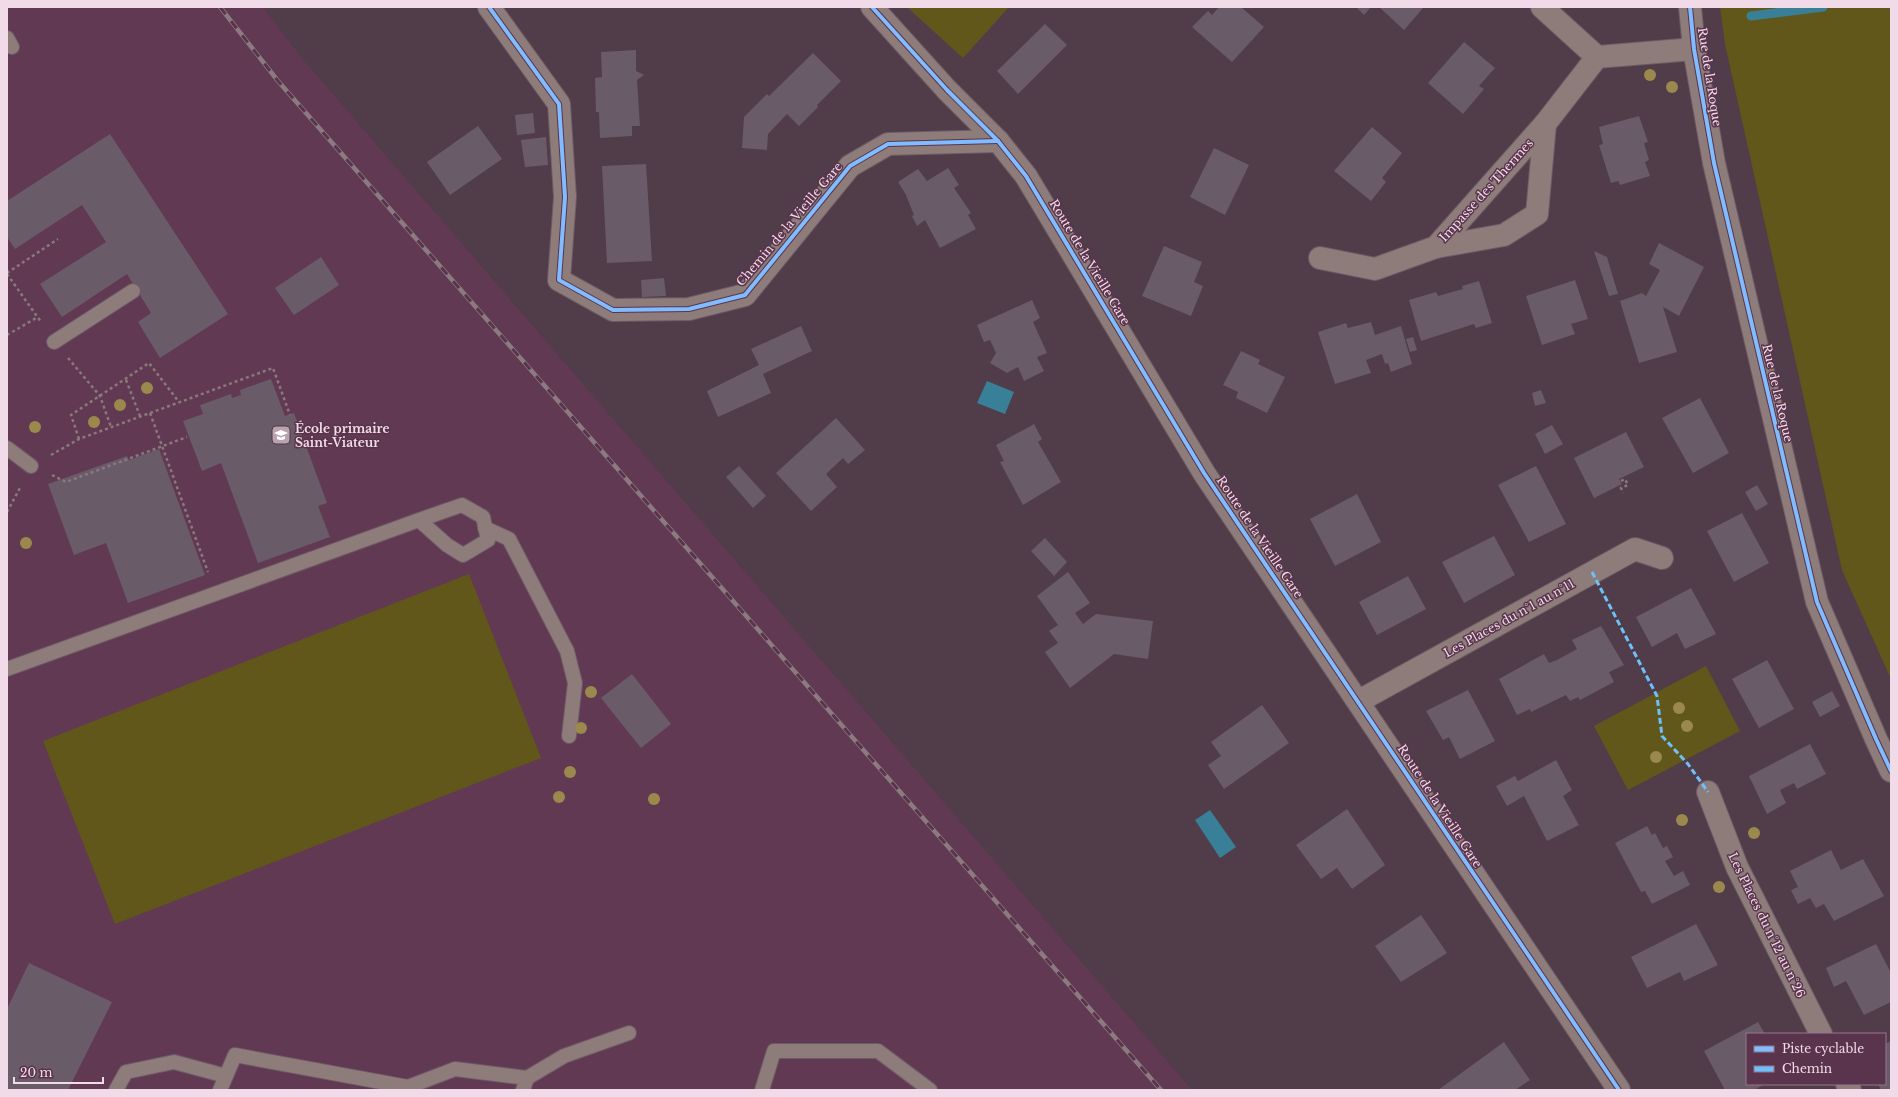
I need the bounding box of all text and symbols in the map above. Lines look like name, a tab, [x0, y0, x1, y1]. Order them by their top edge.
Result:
street label: Rue de la Roque	[1695, 26, 1725, 128]
street label: Impasse des Thermes	[1436, 136, 1536, 244]
street label: Chemin de la Vieille Gare	[733, 159, 845, 289]
street label: Route de la Vieille Gare	[1047, 196, 1134, 328]
street label: Rue de la Roque	[1759, 343, 1797, 444]
place label: École primaire Saint-Viateur	[295, 420, 389, 450]
school or university icon: École primaire Saint-Viateur	[270, 424, 292, 446]
street label: Route de la Vieille Gare	[1214, 473, 1307, 601]
street label: Les Places du n°1 au n°11	[1441, 576, 1577, 660]
street label: Route de la Vieille Gare	[1395, 742, 1486, 871]
street label: Les Places du n°12 au n°26	[1725, 850, 1809, 1000]
legend	[1746, 1033, 1886, 1085]
text: Piste cyclable	[1782, 1041, 1864, 1056]
scale bar	[14, 1059, 103, 1085]
text: Chemin	[1782, 1061, 1832, 1076]
text: 20 m	[20, 1065, 52, 1080]

